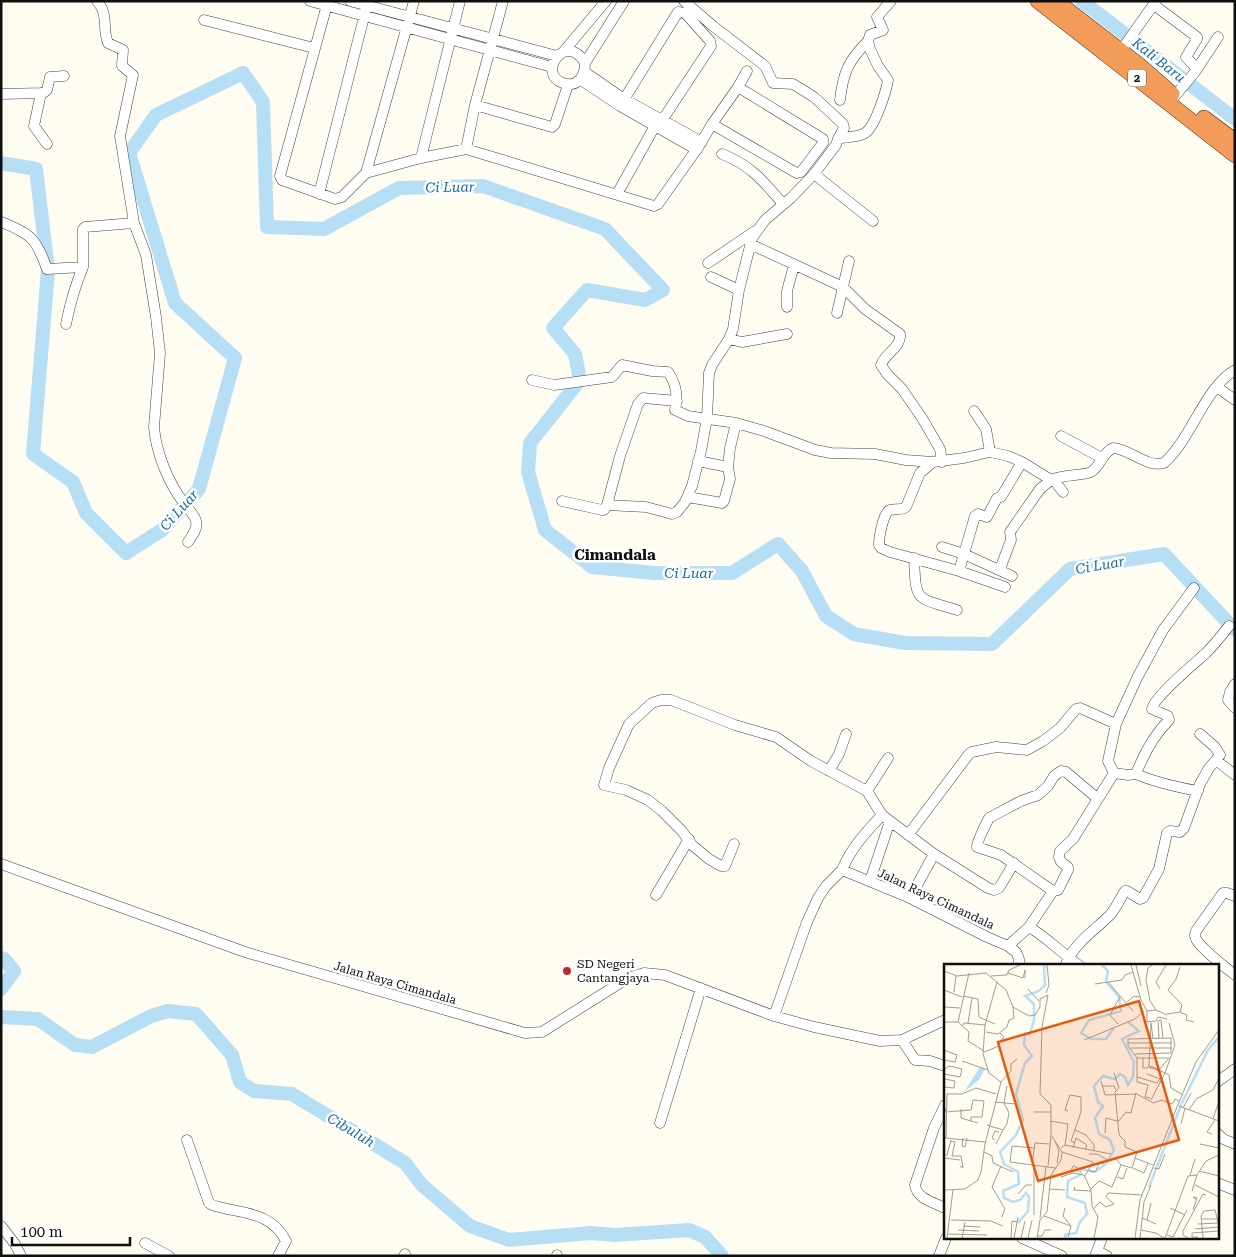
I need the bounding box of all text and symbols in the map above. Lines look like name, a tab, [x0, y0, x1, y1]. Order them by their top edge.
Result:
water label: Kali Baru	[1129, 34, 1189, 86]
road number: 2	[1128, 70, 1146, 86]
water label: Ci Luar	[425, 179, 475, 195]
water label: Ci Luar	[157, 486, 202, 534]
district label: Cimandala	[574, 546, 656, 564]
water label: Ci Luar	[1074, 553, 1126, 577]
water label: Ci Luar	[664, 565, 714, 581]
street label: Jalan Raya Cimandala	[876, 866, 997, 932]
place label: SD Negeri Cantangjaya	[577, 957, 650, 985]
street label: Jalan Raya Cimandala	[332, 959, 458, 1007]
inset map	[944, 964, 1218, 1240]
marker: SD Negeri Cantangjaya	[561, 965, 573, 977]
water label: Cibuluh	[325, 1110, 378, 1151]
scale bar	[12, 1214, 130, 1246]
text: 100 m	[20, 1223, 63, 1241]

